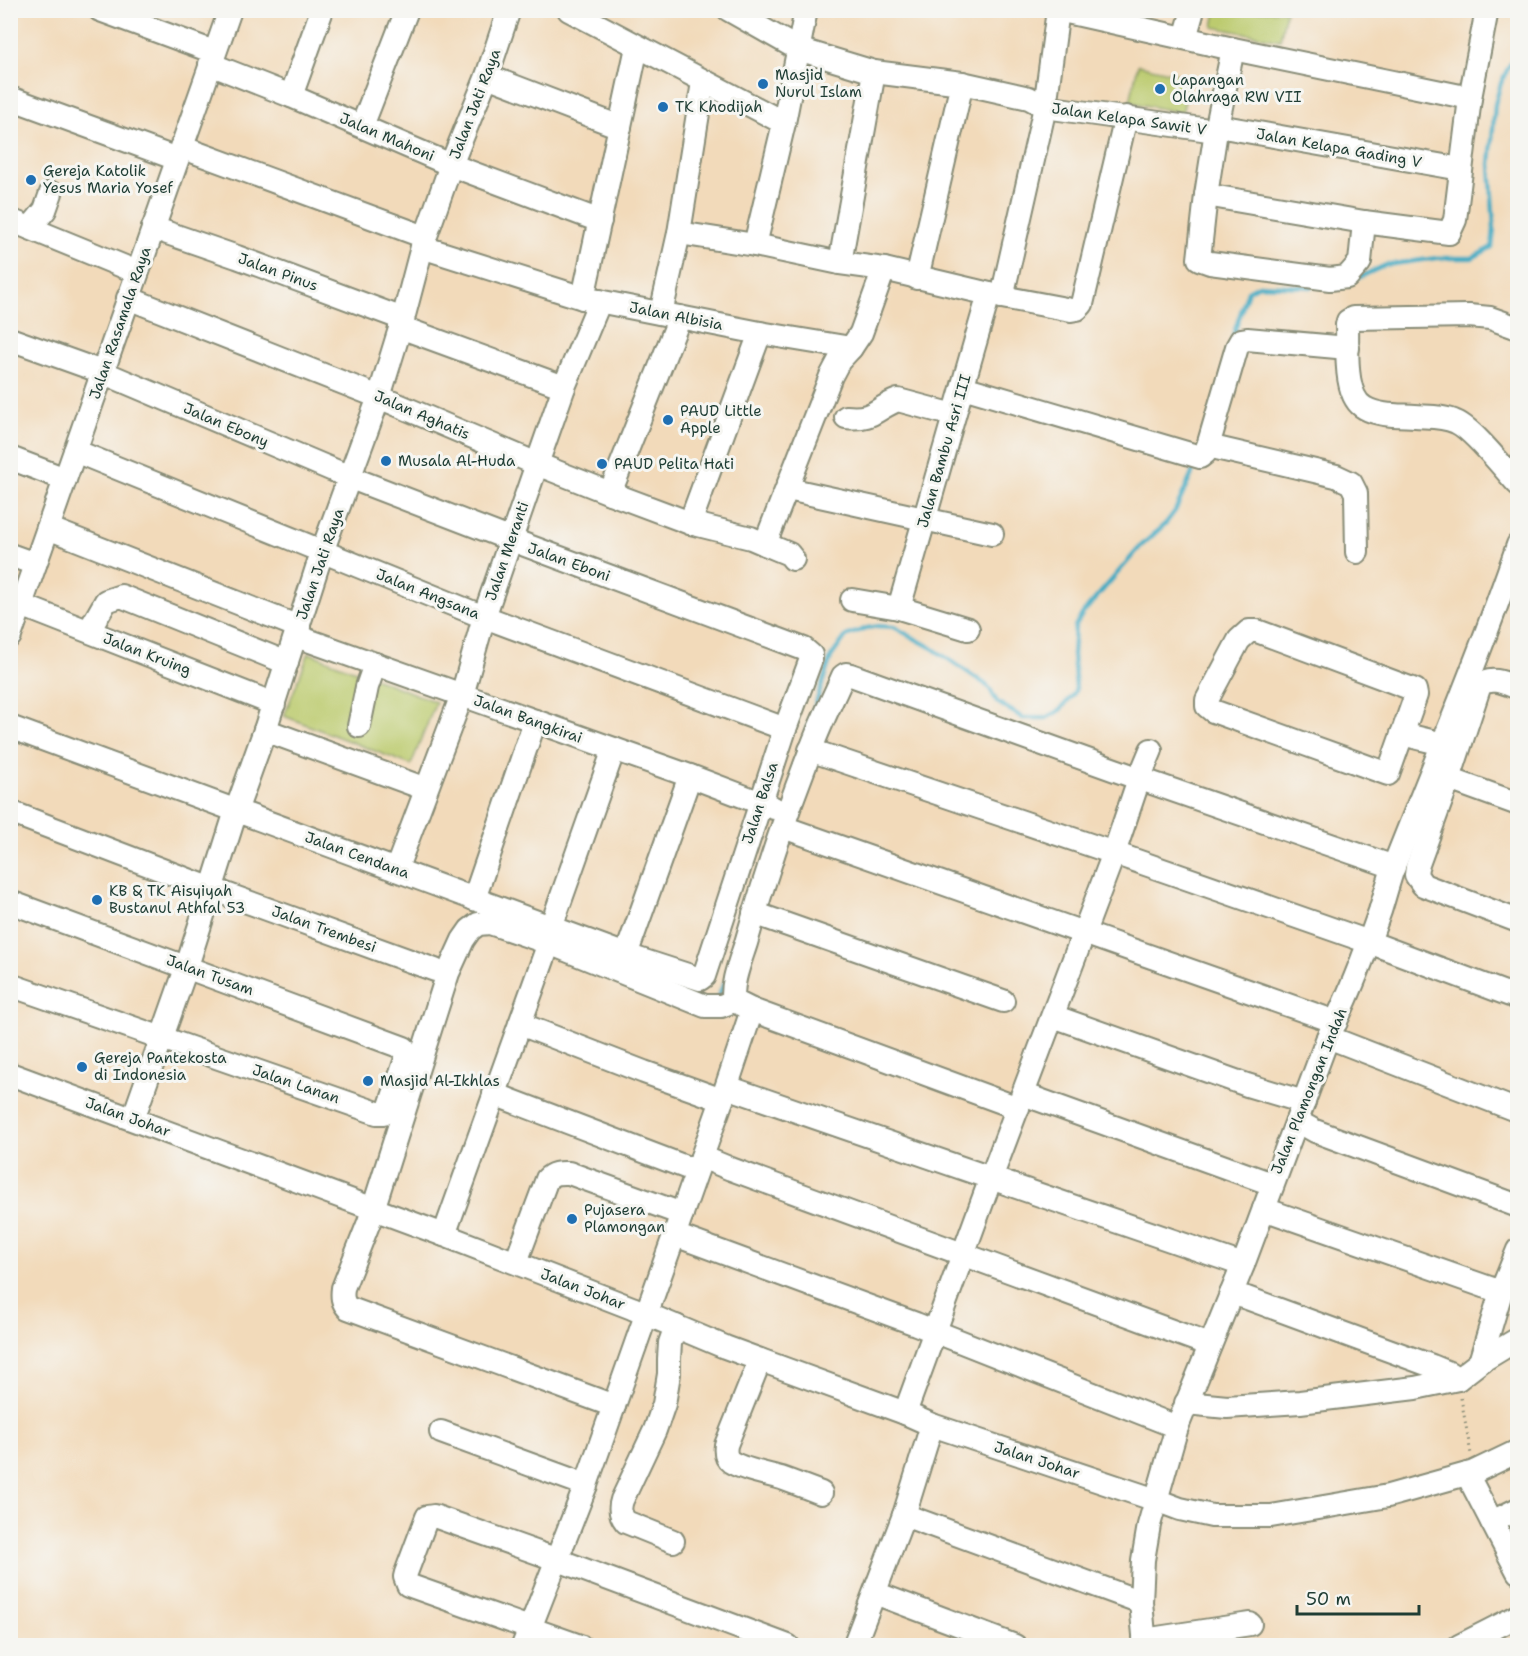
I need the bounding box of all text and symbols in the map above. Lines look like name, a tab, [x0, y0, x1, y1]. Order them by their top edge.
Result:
street label: Jalan Jati Raya	[445, 45, 506, 162]
place label: Masjid Nurul Islam	[775, 65, 862, 102]
place label: Lapangan Olahraga RW VII	[1172, 70, 1301, 107]
marker: Masjid Nurul Islam	[756, 77, 770, 91]
marker: Lapangan Olahraga RW VII	[1153, 82, 1167, 96]
place label: TK Khodijah	[675, 97, 763, 117]
street label: Jalan Kelapa Sawit V	[1050, 98, 1208, 140]
marker: TK Khodijah	[656, 100, 670, 114]
street label: Jalan Mahoni	[336, 108, 438, 166]
street label: Jalan Kelapa Gading V	[1255, 124, 1423, 172]
place label: Gereja Katolik Yesus Maria Yosef	[43, 161, 174, 198]
marker: Gereja Katolik Yesus Maria Yosef	[24, 173, 38, 187]
street label: Jalan Rasamala Raya	[84, 243, 156, 402]
street label: Jalan Pinus	[235, 248, 321, 296]
street label: Jalan Albisia	[628, 297, 725, 335]
street label: Jalan Bambu Asri III	[912, 372, 976, 530]
street label: Jalan Aghatis	[371, 386, 473, 444]
street label: Jalan Ebony	[180, 398, 272, 452]
place label: PAUD Little Apple	[680, 401, 762, 438]
marker: PAUD Little Apple	[661, 413, 675, 427]
place label: Musala Al-Huda	[398, 451, 516, 471]
marker: Musala Al-Huda	[379, 454, 393, 468]
place label: PAUD Pelita Hati	[614, 454, 734, 474]
marker: PAUD Pelita Hati	[595, 457, 609, 471]
street label: Jalan Meranti	[481, 499, 533, 603]
street label: Jalan Jati Raya	[292, 505, 349, 622]
street label: Jalan Eboni	[525, 538, 613, 586]
street label: Jalan Angsana	[373, 564, 483, 624]
street label: Jalan Kruing	[100, 628, 194, 680]
street label: Jalan Bangkirai	[471, 690, 585, 748]
street label: Jalan Balsa	[737, 759, 783, 847]
street label: Jalan Cendana	[302, 827, 413, 883]
place label: KB & TK Aisyiyah Bustanul Athfal 53	[109, 881, 245, 918]
marker: KB & TK Aisyiyah Bustanul Athfal 53	[90, 893, 104, 907]
street label: Jalan Trembesi	[269, 901, 379, 957]
street label: Jalan Tusam	[163, 950, 257, 1000]
street label: Jalan Plamongan Indah	[1266, 1005, 1352, 1177]
place label: Gereja Pantekosta di Indonesia	[94, 1048, 227, 1085]
marker: Gereja Pantekosta di Indonesia	[75, 1060, 89, 1074]
street label: Jalan Lanan	[250, 1060, 342, 1108]
place label: Masjid Al-Ikhlas	[380, 1071, 500, 1091]
marker: Masjid Al-Ikhlas	[361, 1074, 375, 1088]
street label: Jalan Johar	[83, 1092, 173, 1142]
place label: Pujasera Plamongan	[584, 1200, 665, 1237]
marker: Pujasera Plamongan	[565, 1212, 579, 1226]
street label: Jalan Johar	[538, 1264, 628, 1314]
street label: Jalan Johar	[991, 1437, 1083, 1483]
scale bar	[1297, 1578, 1418, 1616]
text: 50 m	[1306, 1587, 1351, 1611]

